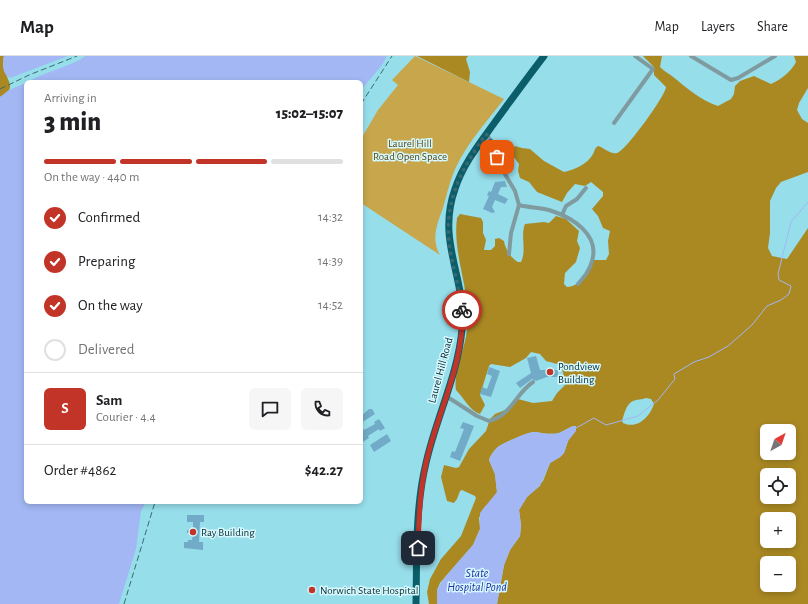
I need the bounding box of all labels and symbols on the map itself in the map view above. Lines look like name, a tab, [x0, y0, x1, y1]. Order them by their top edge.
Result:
park label: Laurel Hill Road Open Space	[373, 138, 447, 162]
pin	[480, 140, 514, 174]
courier	[442, 290, 482, 330]
street label: Laurel Hill Road	[426, 336, 455, 404]
place label: Pondview Building	[558, 361, 600, 385]
marker: Pondview Building	[545, 367, 555, 377]
north arrow	[760, 424, 796, 460]
marker: Ray Building	[188, 527, 198, 537]
place label: Ray Building	[201, 527, 255, 538]
pin	[401, 531, 435, 565]
water label: State Hospital Pond	[447, 567, 507, 594]
marker: Norwich State Hospital	[307, 585, 317, 595]
place label: Norwich State Hospital	[320, 585, 418, 596]

